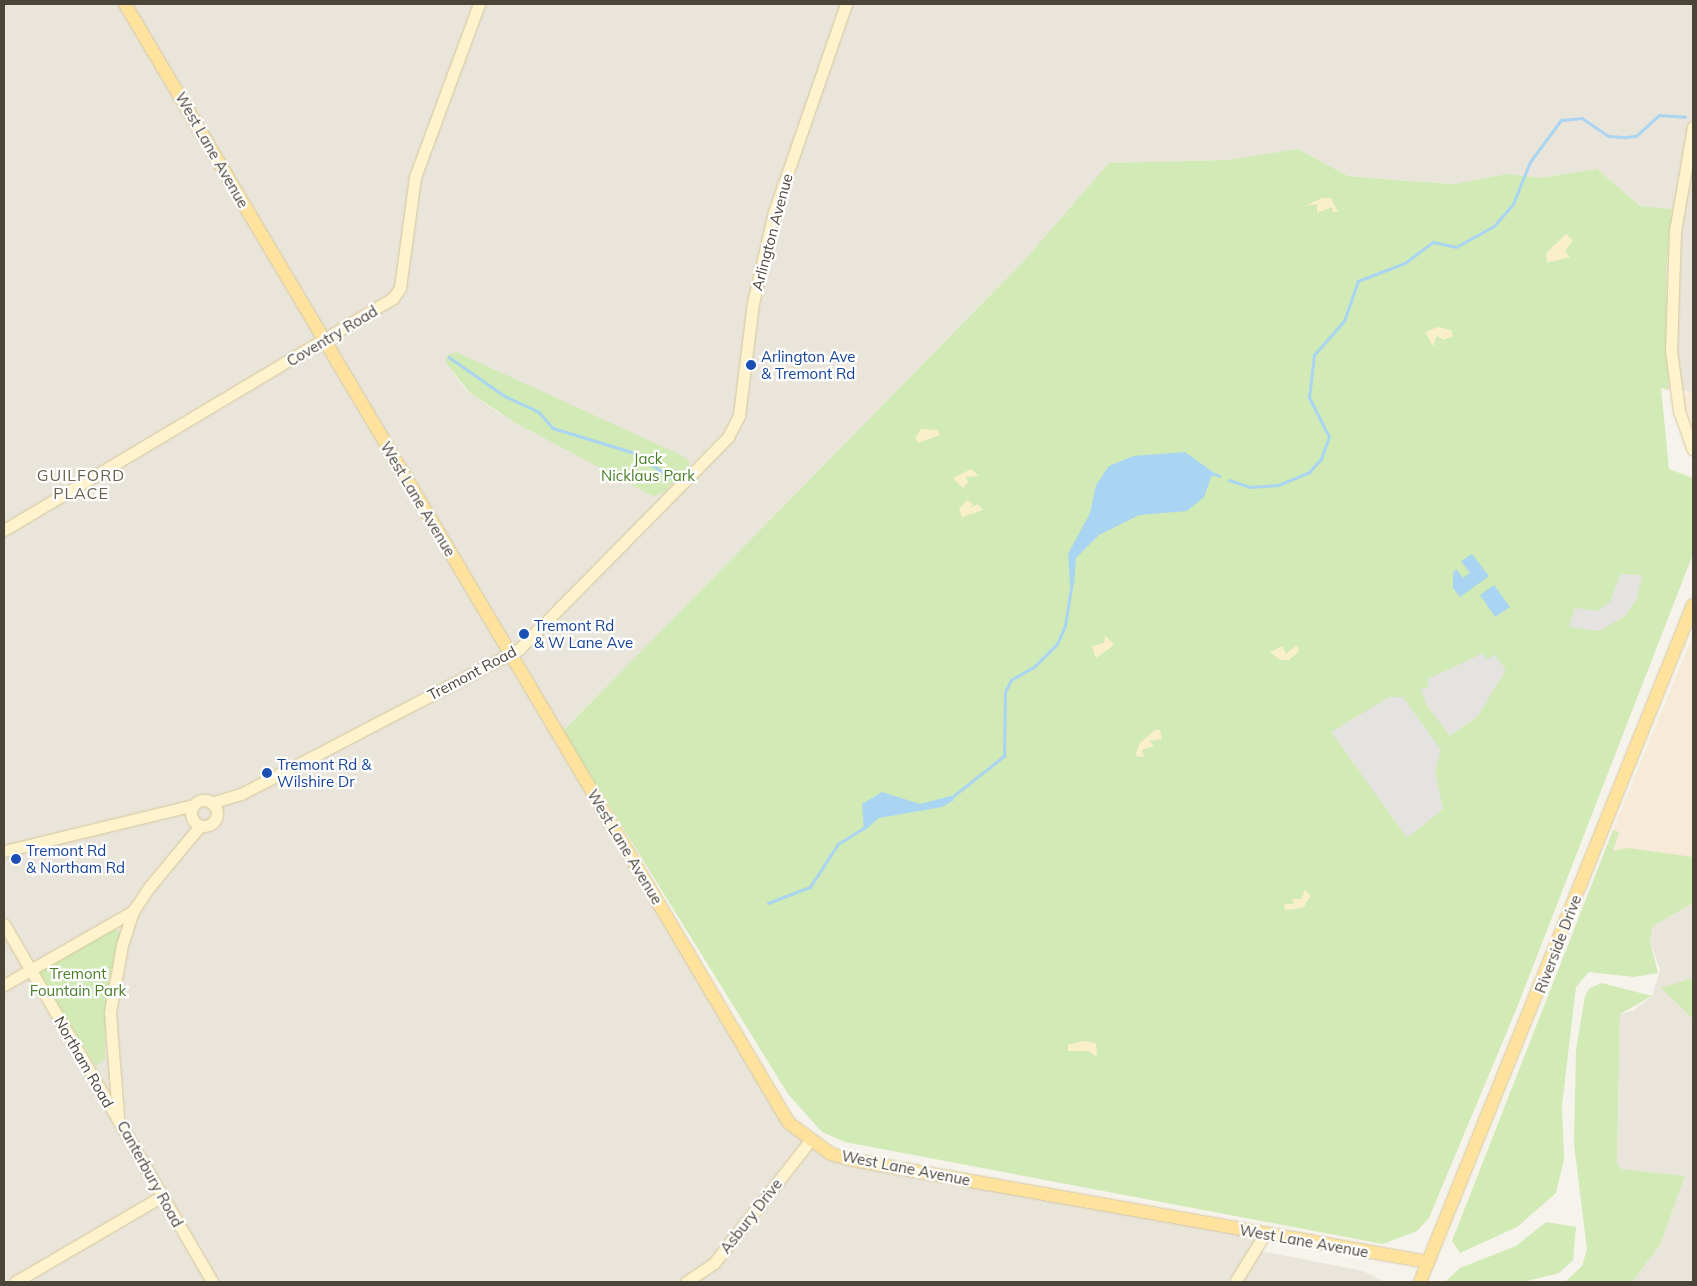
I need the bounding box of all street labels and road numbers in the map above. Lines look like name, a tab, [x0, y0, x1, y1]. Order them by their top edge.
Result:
street label: West Lane Avenue	[172, 89, 252, 211]
street label: Arlington Avenue	[748, 172, 796, 292]
street label: Coventry Road	[283, 302, 381, 370]
street label: West Lane Avenue	[377, 438, 459, 560]
street label: Tremont Road	[425, 642, 519, 704]
street label: West Lane Avenue	[584, 786, 666, 908]
street label: Riverside Drive	[1531, 892, 1585, 996]
street label: Northam Road	[51, 1013, 117, 1111]
street label: Canterbury Road	[113, 1118, 187, 1230]
street label: West Lane Avenue	[840, 1147, 972, 1189]
street label: Asbury Drive	[716, 1175, 786, 1257]
street label: West Lane Avenue	[1238, 1221, 1370, 1261]

